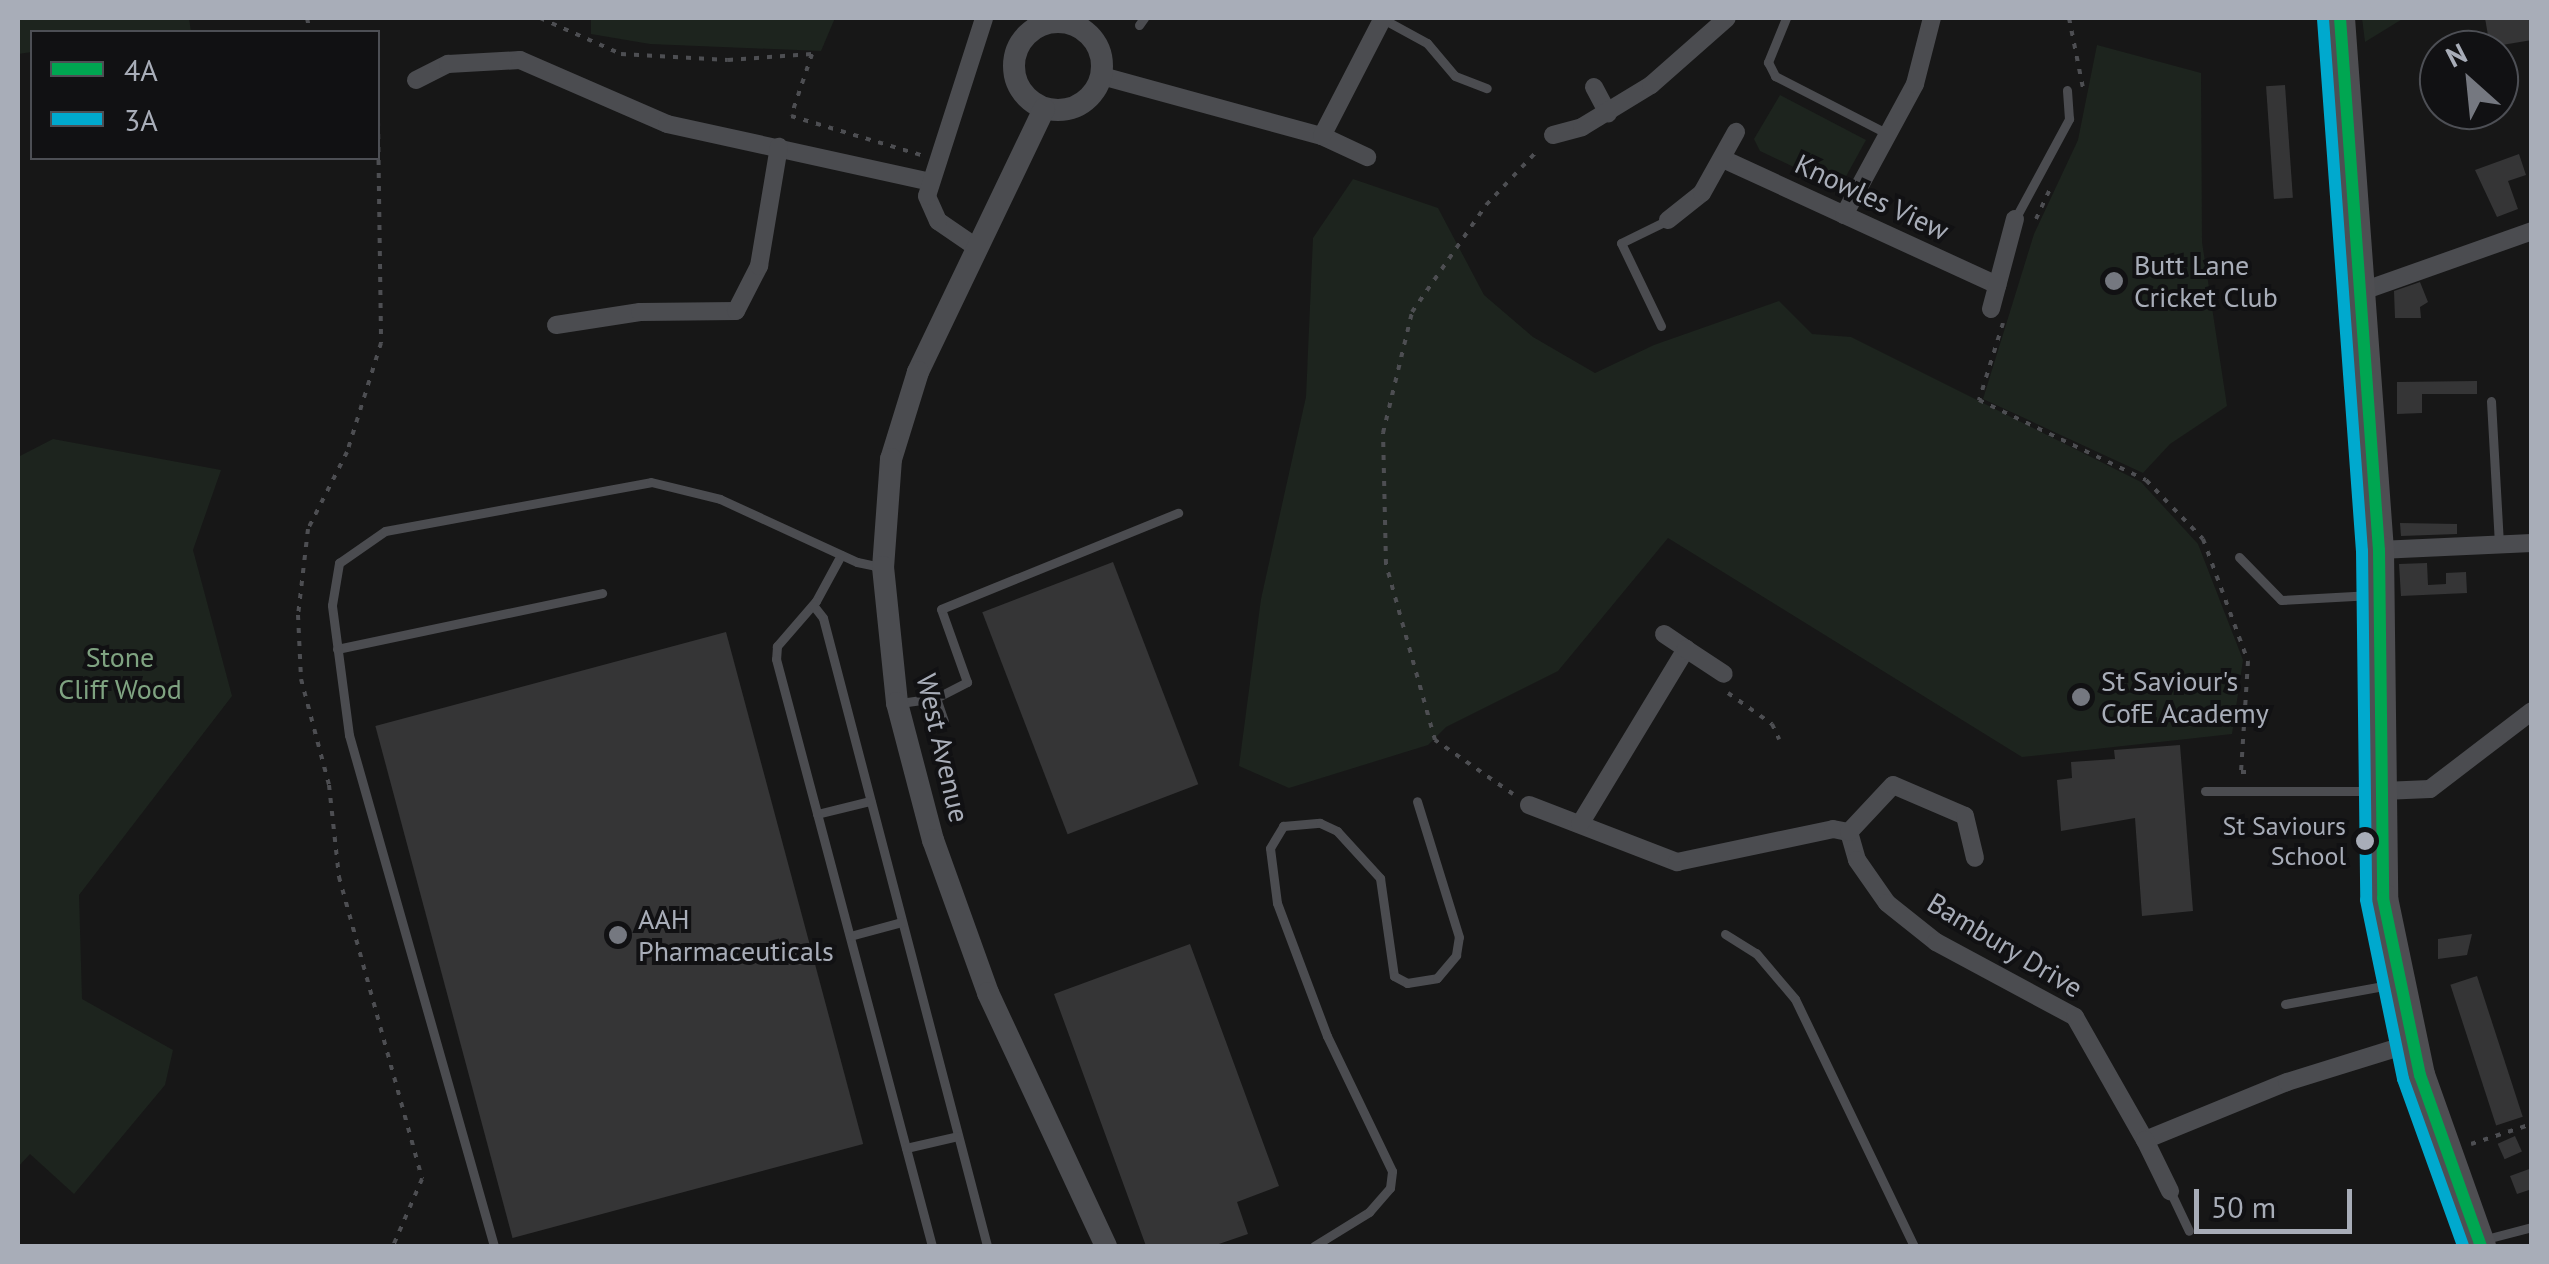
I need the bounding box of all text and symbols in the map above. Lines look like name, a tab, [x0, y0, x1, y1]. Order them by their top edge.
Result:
legend	[30, 30, 380, 160]
north arrow	[2419, 30, 2519, 130]
text: N	[2439, 34, 2473, 75]
text: 4A	[124, 50, 158, 89]
text: 3A	[124, 100, 158, 139]
street label: Knowles View	[1789, 147, 1955, 247]
place label: Butt Lane Cricket Club	[2134, 248, 2278, 314]
marker: Butt Lane Cricket Club	[2103, 270, 2125, 292]
park label: Stone Cliff Wood	[58, 640, 182, 706]
place label: St Saviour's CofE Academy	[2101, 664, 2270, 730]
street label: West Avenue	[909, 670, 977, 826]
marker: St Saviour's CofE Academy	[2070, 686, 2092, 708]
place label: St Saviours School	[2223, 810, 2346, 871]
marker: St Saviours School	[2355, 831, 2375, 851]
street label: Bambury Drive	[1921, 885, 2089, 1005]
place label: AAH Pharmaceuticals	[638, 902, 834, 968]
marker: AAH Pharmaceuticals	[607, 924, 629, 946]
scale bar	[2199, 1169, 2356, 1231]
text: 50 m	[2211, 1187, 2276, 1226]

